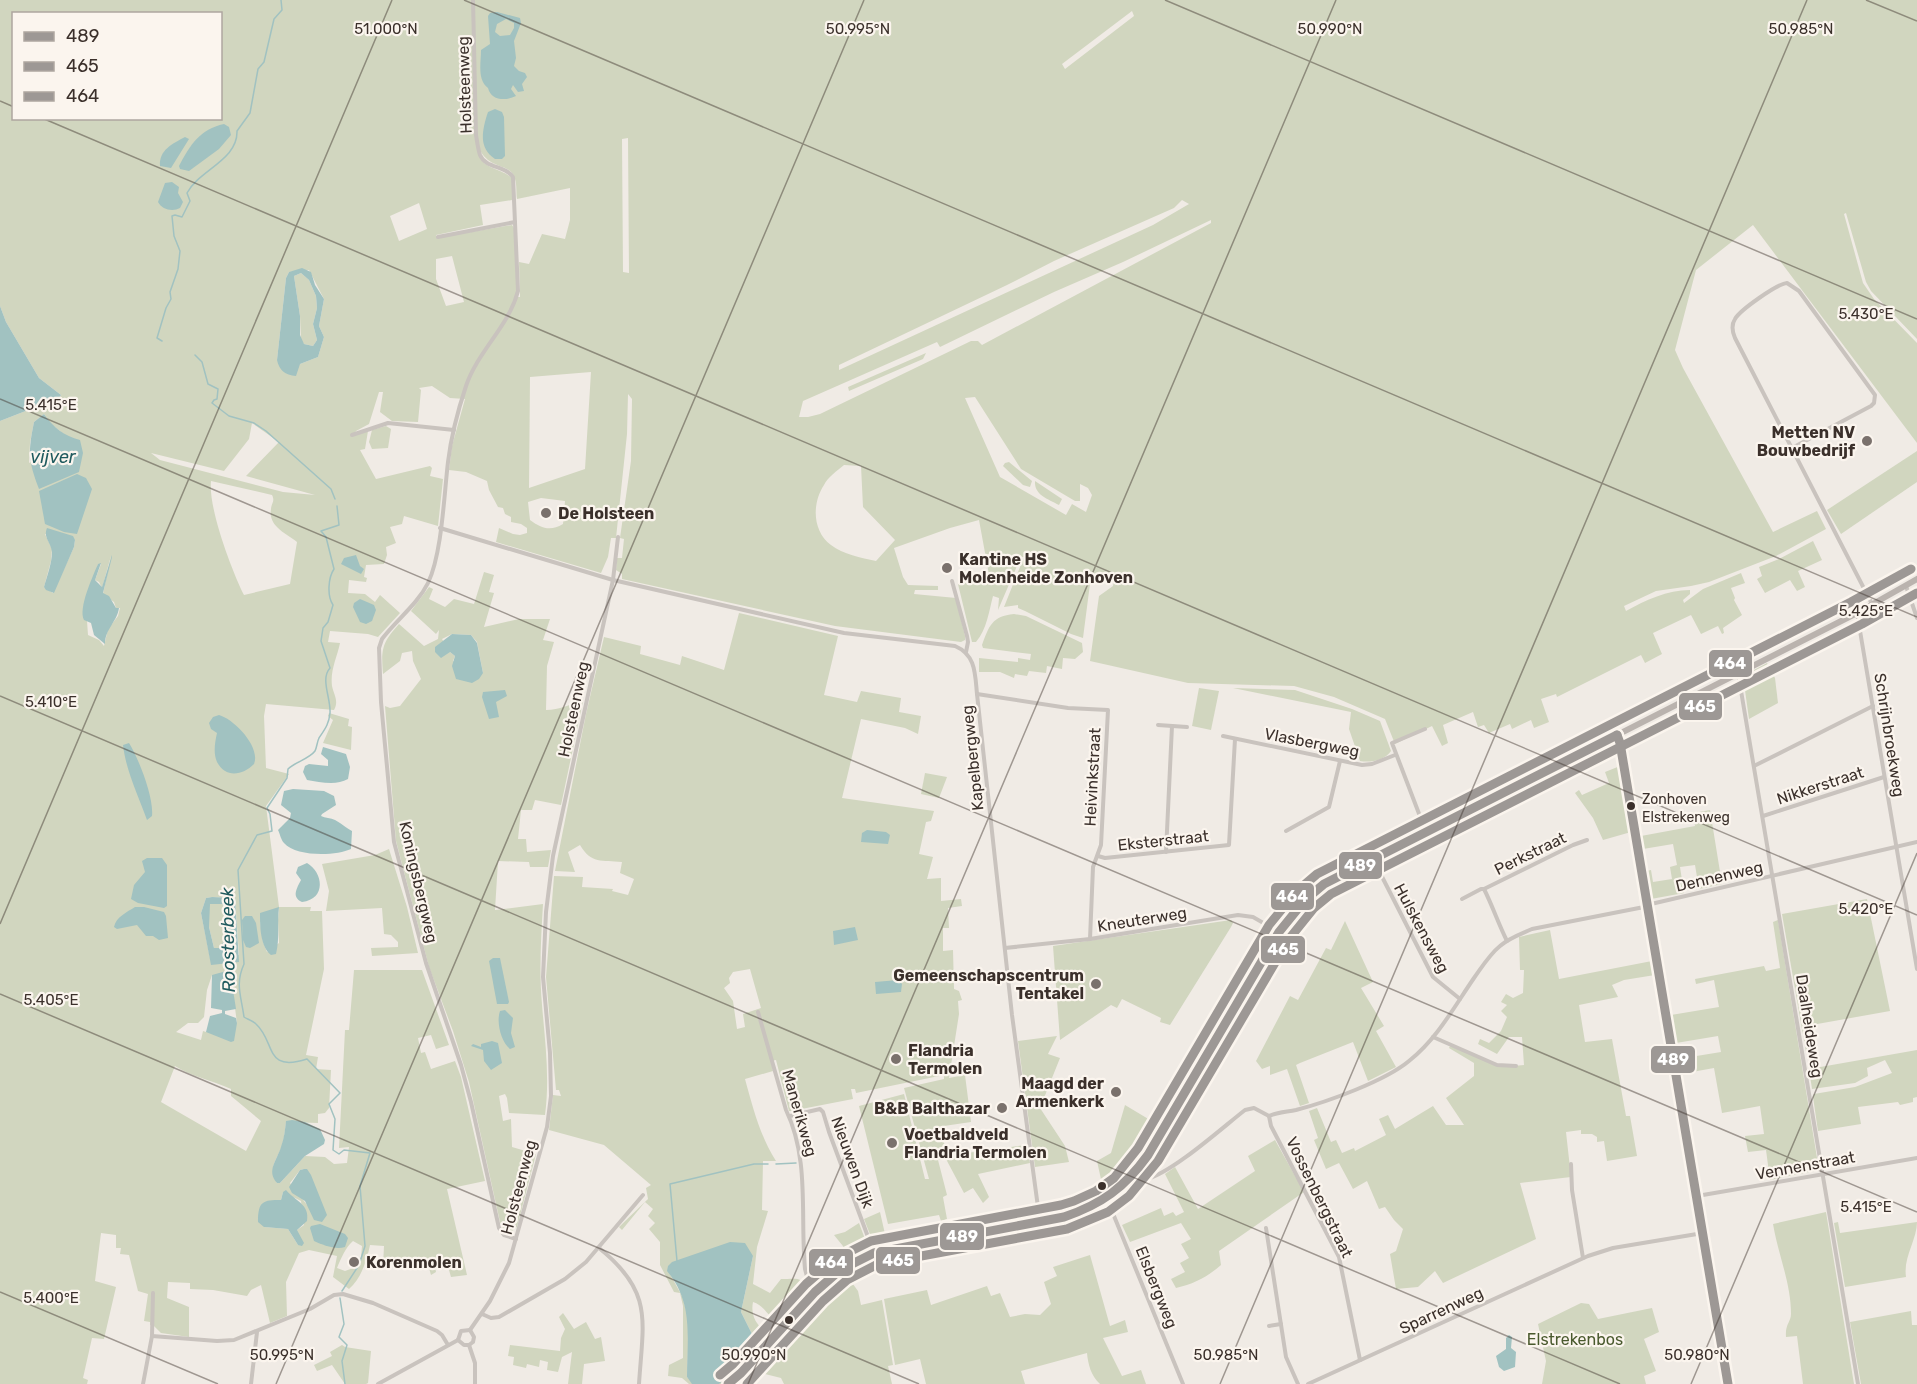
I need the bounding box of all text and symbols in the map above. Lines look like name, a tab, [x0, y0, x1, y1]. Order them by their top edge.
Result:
legend	[12, 12, 222, 120]
text: 51.000°N	[354, 20, 418, 38]
text: 50.995°N	[826, 20, 890, 38]
text: 50.990°N	[1298, 20, 1362, 38]
text: 50.985°N	[1769, 20, 1833, 38]
text: 489	[66, 25, 99, 47]
street label: Holsteenweg	[453, 36, 476, 134]
text: 465	[66, 55, 99, 77]
text: 464	[66, 85, 99, 107]
text: 5.430°E	[1838, 305, 1894, 323]
text: 5.415°E	[25, 396, 77, 414]
place label: Metten NV Bouwbedrijf	[1757, 423, 1856, 460]
marker: Metten NV Bouwbedrijf	[1860, 434, 1874, 448]
water label: vijver	[30, 446, 77, 468]
place label: De Holsteen	[558, 504, 654, 523]
marker: De Holsteen	[539, 506, 553, 520]
place label: Kantine HS Molenheide Zonhoven	[959, 550, 1133, 587]
marker: Kantine HS Molenheide Zonhoven	[940, 561, 954, 575]
text: 5.425°E	[1839, 602, 1893, 620]
line badge: 464	[1708, 649, 1753, 678]
text: 464	[1714, 654, 1746, 673]
street label: Holsteenweg	[554, 659, 593, 759]
street label: Schrijnbroekweg	[1870, 672, 1909, 798]
line badge: 465	[1678, 692, 1723, 721]
text: 5.410°E	[25, 693, 77, 711]
text: 465	[1684, 697, 1716, 716]
street label: Kapelbergweg	[958, 704, 987, 812]
street label: Vlasbergweg	[1263, 724, 1361, 761]
street label: Heivinkstraat	[1080, 727, 1105, 827]
street label: Nikkerstraat	[1774, 762, 1866, 808]
place label: Zonhoven Elstrekenweg	[1642, 791, 1730, 826]
marker: Zonhoven Elstrekenweg	[1625, 800, 1637, 812]
street label: Koningsbergweg	[395, 819, 442, 945]
street label: Eksterstraat	[1117, 826, 1210, 855]
street label: Perkstraat	[1491, 828, 1569, 879]
line badge: 489	[1338, 851, 1383, 880]
text: 489	[1344, 856, 1376, 875]
street label: Dennenweg	[1674, 857, 1765, 896]
street label: Hulskensweg	[1390, 880, 1453, 976]
line badge: 464	[1270, 882, 1315, 911]
water label: Roosterbeek	[216, 886, 240, 993]
text: 464	[1276, 887, 1308, 906]
text: 5.420°E	[1839, 900, 1893, 918]
street label: Kneuterweg	[1096, 903, 1188, 936]
line badge: 465	[1260, 935, 1306, 964]
text: 465	[1267, 940, 1299, 959]
place label: Gemeenschapscentrum Tentakel	[893, 966, 1084, 1003]
street label: Daalheideweg	[1792, 973, 1827, 1079]
marker: Gemeenschapscentrum Tentakel	[1089, 977, 1103, 991]
text: 5.405°E	[24, 991, 79, 1009]
place label: Flandria Termolen	[908, 1041, 982, 1078]
line badge: 489	[1650, 1045, 1696, 1074]
text: 489	[1657, 1050, 1689, 1069]
marker: Flandria Termolen	[889, 1052, 903, 1066]
street label: Manerikweg	[778, 1067, 821, 1159]
place label: Maagd der Armenkerk	[1016, 1074, 1105, 1111]
marker: Maagd der Armenkerk	[1109, 1085, 1123, 1099]
place label: B&B Balthazar	[874, 1099, 991, 1118]
marker: B&B Balthazar	[995, 1101, 1009, 1115]
street label: Nieuwen Dijk	[827, 1114, 878, 1211]
place label: Voetbaldveld Flandria Termolen	[904, 1125, 1047, 1162]
street label: Vossenbergstraat	[1282, 1134, 1357, 1261]
marker: Voetbaldveld Flandria Termolen	[885, 1136, 899, 1150]
street label: Holsteenweg	[497, 1138, 540, 1237]
street label: Vennenstraat	[1754, 1147, 1856, 1184]
unlabelled marker	[1096, 1180, 1108, 1192]
text: 5.415°E	[1840, 1198, 1892, 1216]
line badge: 489	[939, 1222, 985, 1251]
text: 489	[946, 1227, 978, 1246]
street label: Elsbergweg	[1131, 1243, 1182, 1331]
line badge: 465	[875, 1246, 921, 1275]
line badge: 464	[808, 1248, 854, 1277]
text: 465	[882, 1251, 914, 1270]
place label: Korenmolen	[366, 1253, 462, 1272]
text: 464	[815, 1253, 847, 1272]
marker: Korenmolen	[347, 1255, 361, 1269]
street label: Sparrenweg	[1396, 1283, 1486, 1338]
text: 5.400°E	[23, 1289, 79, 1307]
unlabelled marker	[783, 1314, 795, 1326]
park label: Elstrekenbos	[1527, 1330, 1623, 1349]
text: 50.995°N	[250, 1346, 314, 1364]
text: 50.990°N	[722, 1346, 786, 1364]
text: 50.985°N	[1194, 1346, 1258, 1364]
text: 50.980°N	[1664, 1346, 1730, 1364]

